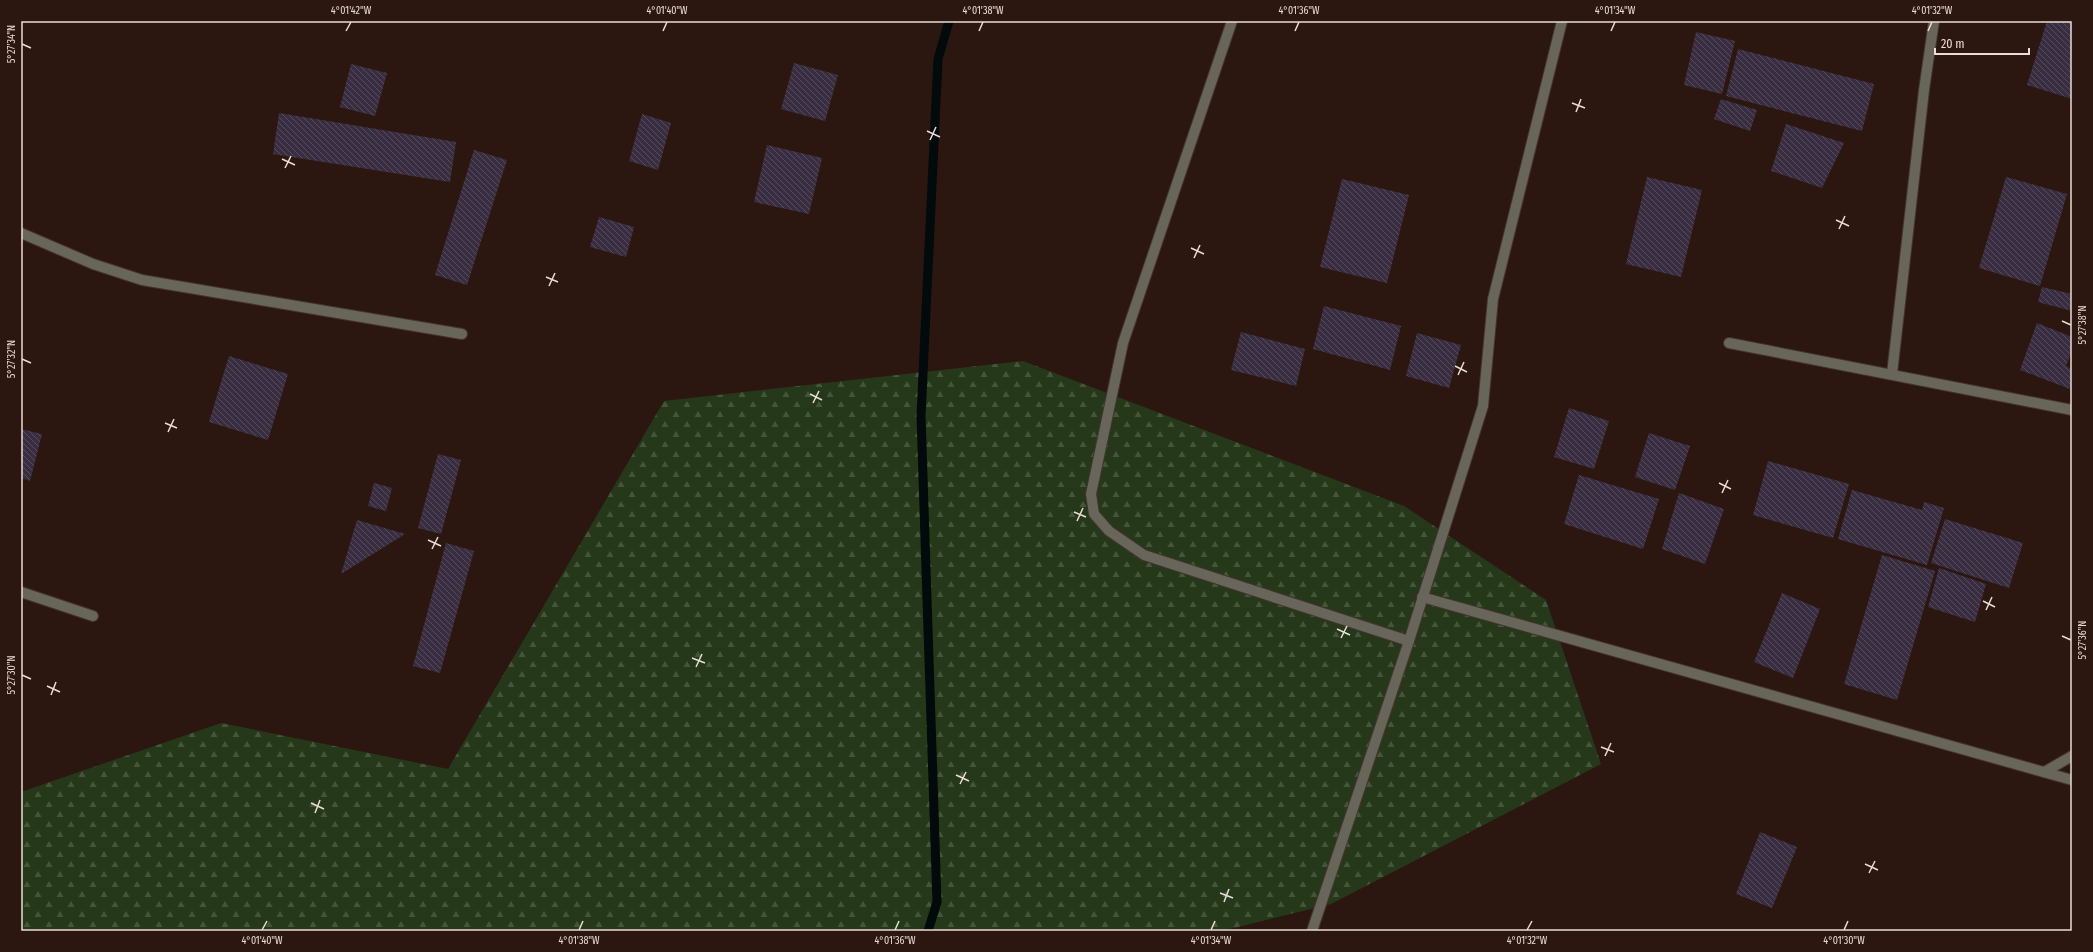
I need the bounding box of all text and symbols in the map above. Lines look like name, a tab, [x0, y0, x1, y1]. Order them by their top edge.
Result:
text: 4°01'42"W	[331, 5, 372, 17]
text: 4°01'40"W	[646, 5, 688, 17]
text: 4°01'38"W	[962, 5, 1004, 17]
text: 4°01'36"W	[1279, 5, 1320, 17]
text: 4°01'34"W	[1595, 5, 1636, 17]
text: 4°01'32"W	[1912, 5, 1953, 17]
text: 5°27'34"N	[6, 25, 18, 63]
scale bar	[1935, 30, 2029, 56]
text: 20 m	[1941, 37, 1965, 51]
text: 5°27'38"N	[2077, 306, 2089, 344]
text: 5°27'32"N	[6, 340, 18, 378]
text: 5°27'36"N	[2077, 621, 2089, 659]
text: 5°27'30"N	[6, 655, 18, 695]
text: 4°01'40"W	[241, 935, 283, 947]
text: 4°01'38"W	[558, 935, 600, 947]
text: 4°01'36"W	[875, 935, 916, 947]
text: 4°01'34"W	[1191, 935, 1232, 947]
text: 4°01'32"W	[1507, 935, 1548, 947]
text: 4°01'30"W	[1823, 935, 1865, 947]

